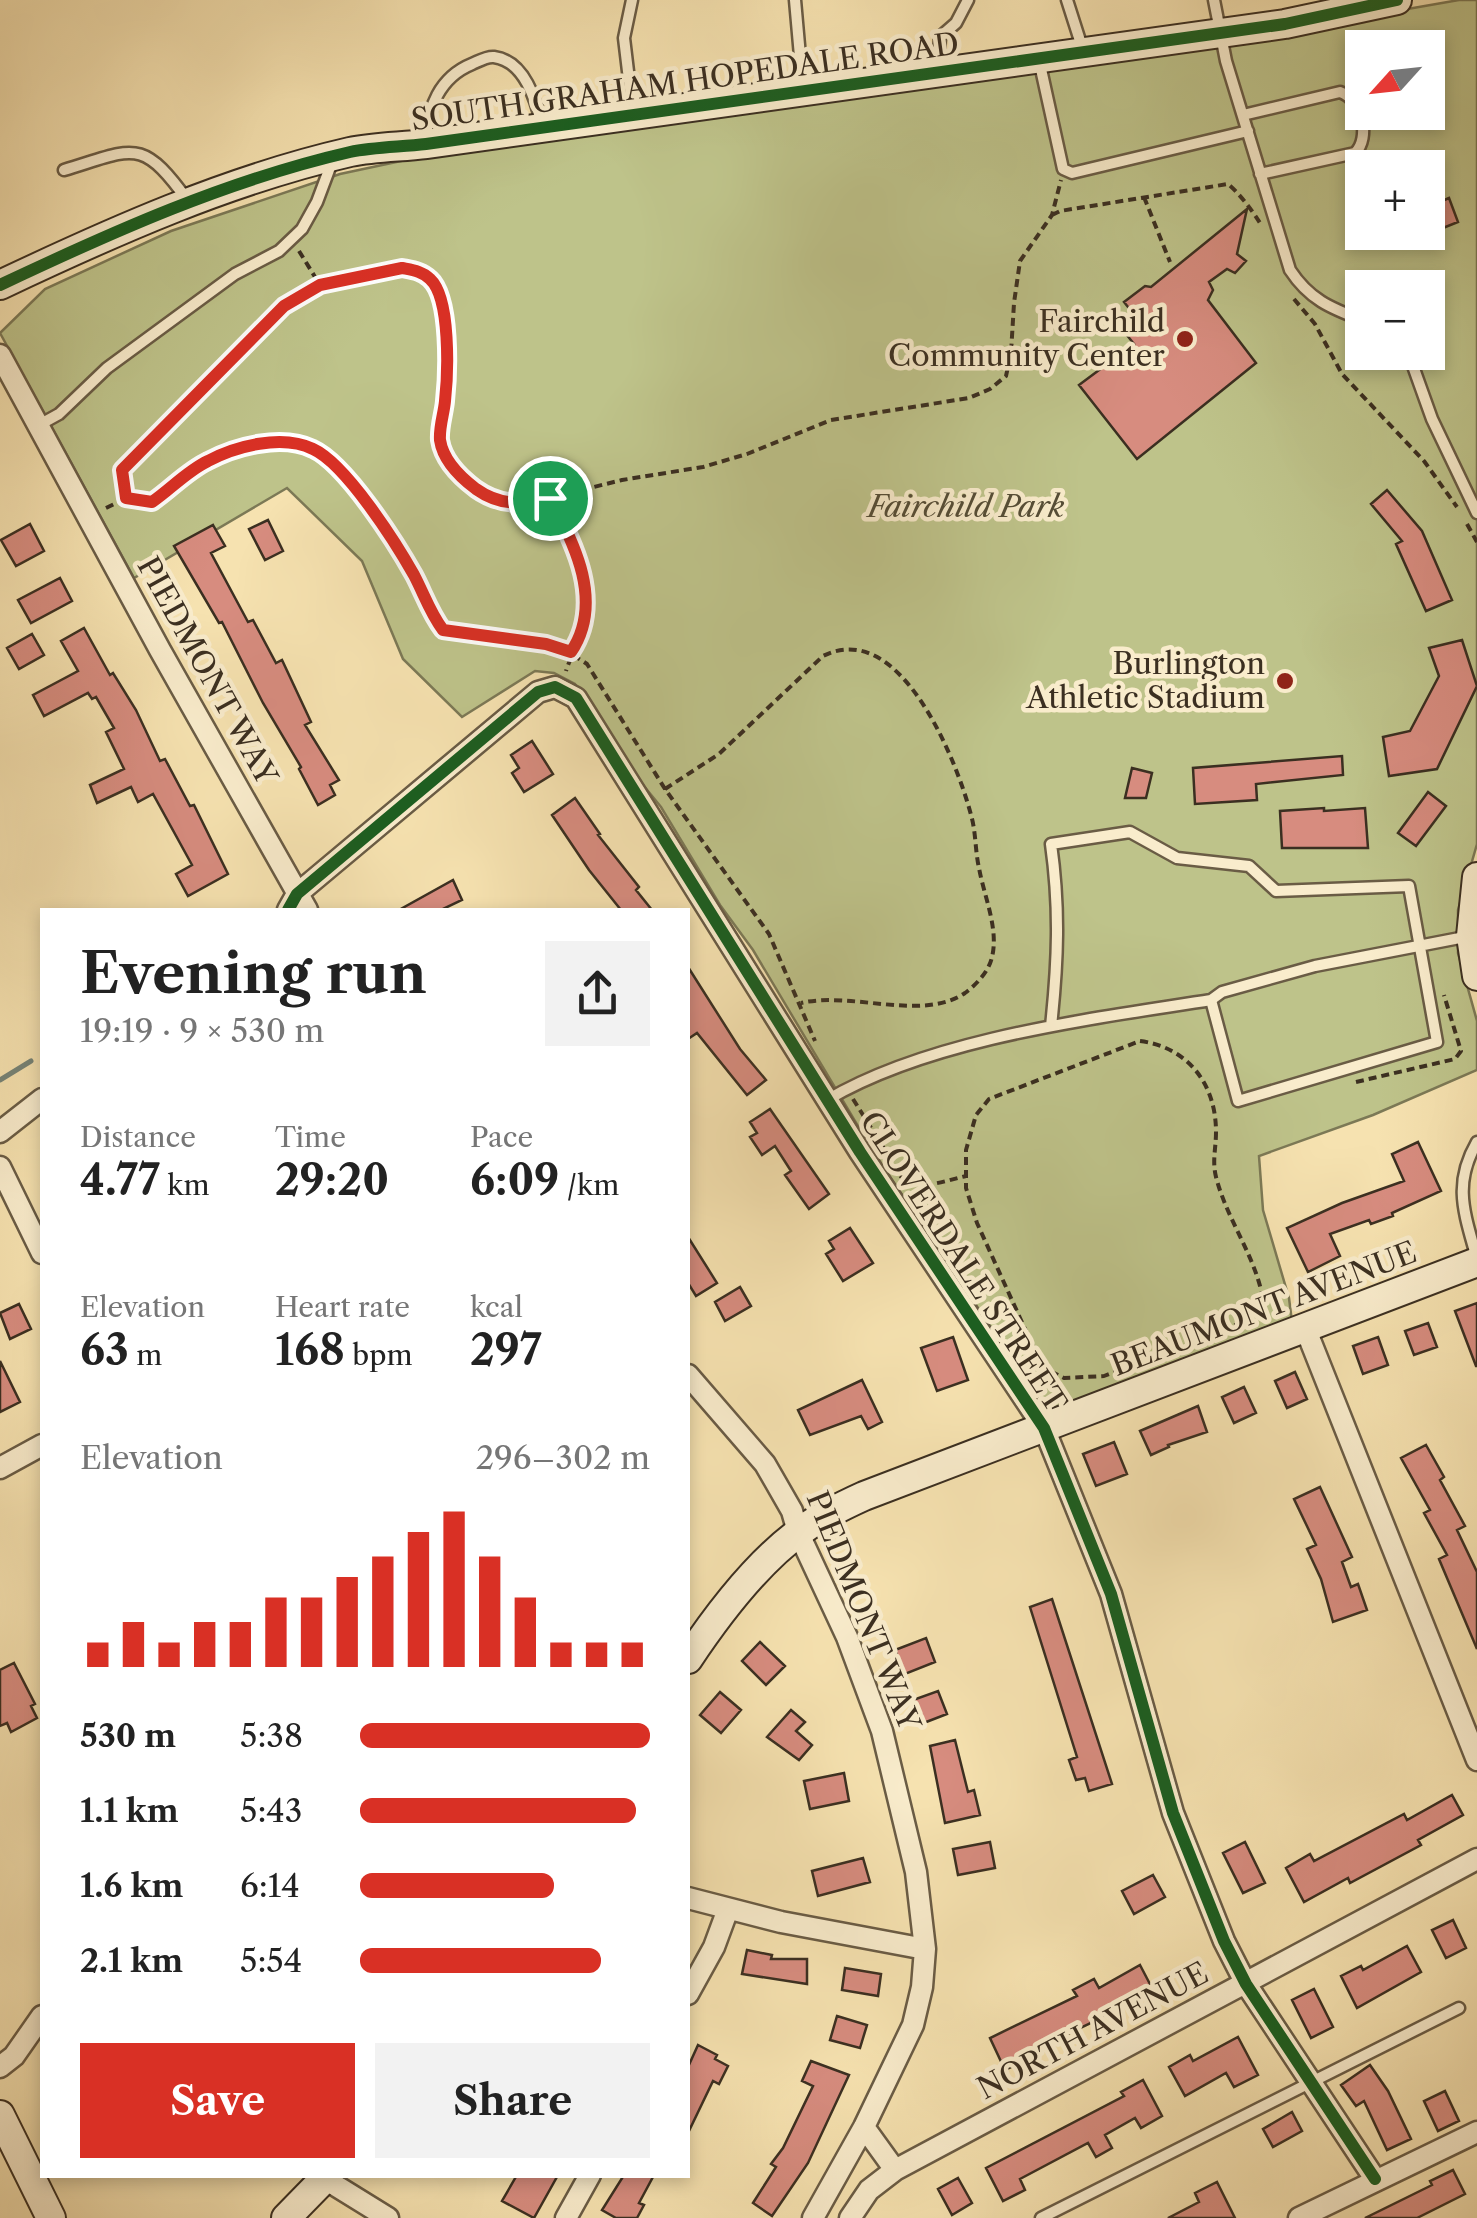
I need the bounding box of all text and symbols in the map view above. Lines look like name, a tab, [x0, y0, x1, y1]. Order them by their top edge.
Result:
street label: SOUTH GRAHAM HOPEDALE ROAD	[409, 25, 961, 138]
north arrow	[1345, 30, 1445, 130]
map controls	[1345, 30, 1445, 370]
button: +	[1345, 150, 1445, 250]
button: −	[1345, 270, 1445, 370]
place label: Fairchild Community Center	[888, 303, 1165, 374]
marker: Fairchild Community Center	[1174, 328, 1196, 350]
pin	[508, 456, 593, 541]
icon: arrive	[523, 471, 578, 526]
park label: Fairchild Park	[866, 488, 1065, 525]
street label: PIEDMONT WAY	[129, 550, 286, 792]
place label: Burlington Athletic Stadium	[1025, 645, 1265, 716]
marker: Burlington Athletic Stadium	[1274, 670, 1296, 692]
text: Evening run	[80, 940, 427, 1007]
button: share	[545, 941, 650, 1046]
text: 19:19 · 9 × 530 m	[80, 1011, 324, 1050]
street label: CLOVERDALE STREET	[852, 1104, 1075, 1419]
text: Distance	[80, 1120, 196, 1154]
text: Time	[275, 1120, 346, 1154]
text: Pace	[470, 1120, 533, 1154]
text: 4.77	[80, 1154, 160, 1206]
text: 29:20	[275, 1154, 389, 1206]
text: 6:09	[470, 1154, 559, 1206]
text: km	[160, 1168, 210, 1202]
text: /km	[559, 1168, 619, 1202]
street label: BEAUMONT AVENUE	[1106, 1233, 1422, 1384]
text: Elevation	[80, 1290, 205, 1324]
text: Heart rate	[275, 1290, 410, 1324]
text: kcal	[470, 1290, 523, 1324]
text: 63	[80, 1324, 129, 1376]
text: 168	[275, 1324, 345, 1376]
text: 297	[470, 1324, 542, 1376]
text: m	[129, 1338, 162, 1372]
text: bpm	[345, 1338, 413, 1372]
text: Elevation	[80, 1438, 223, 1477]
text: 296–302 m	[476, 1438, 650, 1477]
street label: PIEDMONT WAY	[799, 1486, 929, 1737]
text: 530 m	[80, 1716, 176, 1755]
text: 5:38	[240, 1716, 303, 1755]
text: 1.1 km	[80, 1791, 179, 1830]
text: 5:43	[240, 1791, 302, 1830]
text: 1.6 km	[80, 1866, 183, 1905]
text: 6:14	[240, 1866, 300, 1905]
text: 2.1 km	[80, 1941, 183, 1980]
text: 5:54	[240, 1941, 302, 1980]
street label: NORTH AVENUE	[971, 1954, 1215, 2107]
button: Save	[80, 2043, 355, 2158]
button: Share	[375, 2043, 650, 2158]

